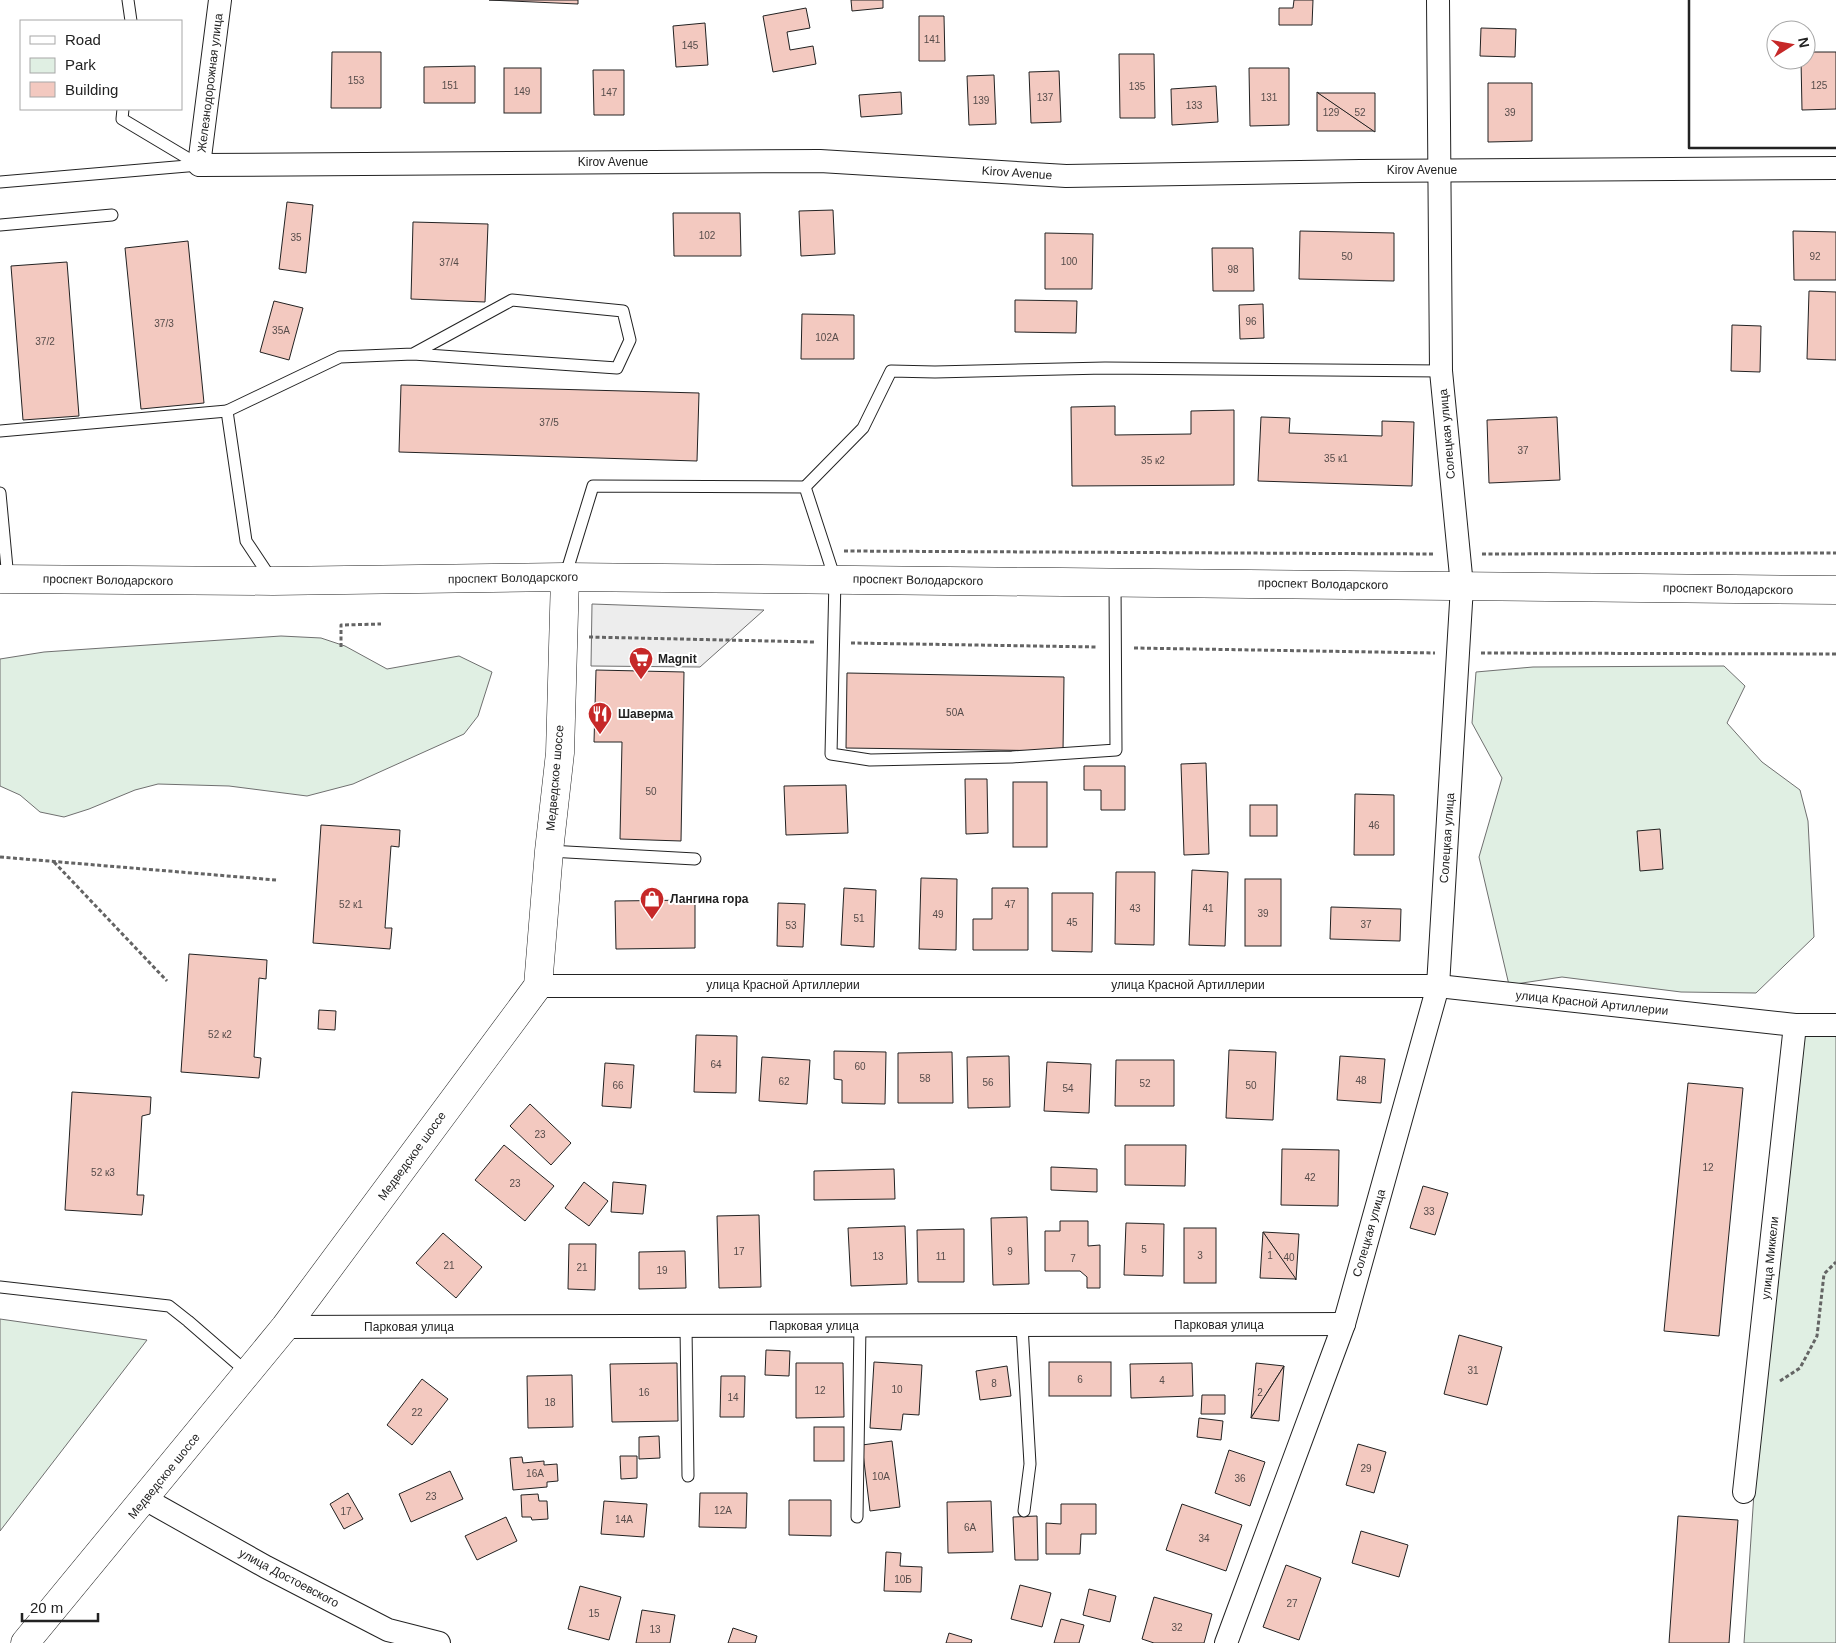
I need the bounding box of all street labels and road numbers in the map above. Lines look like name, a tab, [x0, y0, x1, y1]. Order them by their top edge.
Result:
street label: Железнодорожная улица	[195, 12, 226, 153]
street label: Kirov Avenue	[578, 155, 649, 169]
street label: Kirov Avenue	[1387, 163, 1458, 177]
street label: Kirov Avenue	[981, 164, 1053, 182]
street label: Солецкая улица	[1436, 388, 1458, 480]
street label: проспект Володарского	[448, 570, 579, 586]
street label: проспект Володарского	[43, 572, 174, 588]
street label: проспект Володарского	[853, 572, 984, 588]
street label: проспект Володарского	[1258, 576, 1389, 592]
street label: проспект Володарского	[1663, 581, 1794, 597]
street label: Медведское шоссе	[543, 724, 567, 832]
street label: Солецкая улица	[1437, 792, 1457, 884]
street label: улица Красной Артиллерии	[706, 978, 860, 992]
street label: улица Красной Артиллерии	[1111, 978, 1265, 992]
street label: улица Красной Артиллерии	[1515, 988, 1669, 1018]
street label: Медведское шоссе	[375, 1109, 449, 1203]
street label: Солецкая улица	[1350, 1187, 1388, 1278]
street label: улица Миккели	[1759, 1216, 1781, 1300]
street label: Парковая улица	[1174, 1318, 1264, 1332]
street label: Парковая улица	[769, 1319, 859, 1333]
street label: Парковая улица	[364, 1320, 454, 1334]
street label: Медведское шоссе	[125, 1430, 203, 1522]
street label: улица Достоевского	[237, 1546, 342, 1610]

